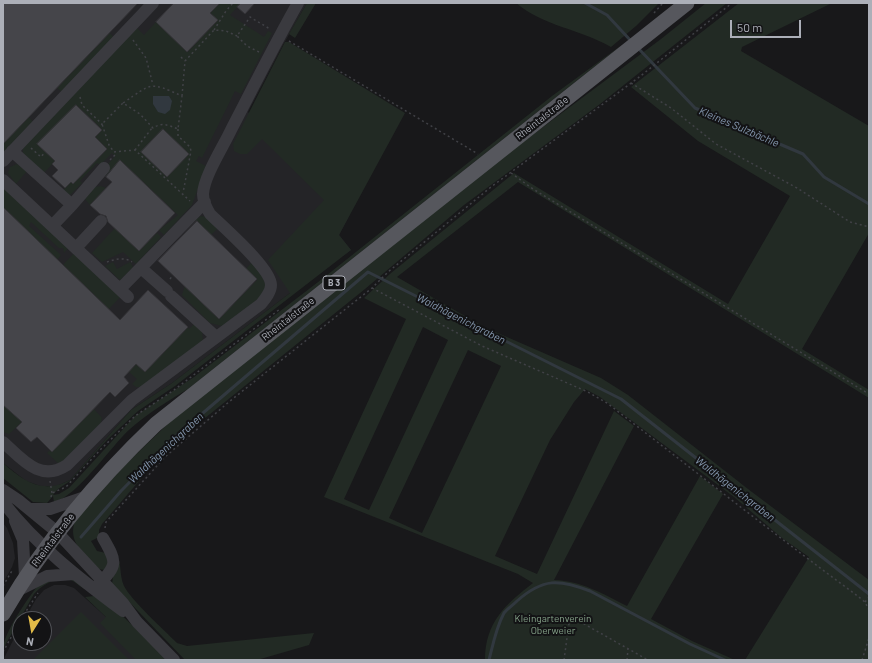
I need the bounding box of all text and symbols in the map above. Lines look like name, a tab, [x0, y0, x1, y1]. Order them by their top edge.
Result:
scale bar	[732, 12, 803, 38]
text: 50 m	[737, 20, 762, 34]
street label: Rheintalstraße	[513, 94, 571, 142]
water label: Kleines Sulzbächle	[697, 104, 781, 150]
road number: B 3	[323, 276, 345, 290]
water label: Waldhägenichgraben	[414, 291, 508, 347]
street label: Rheintalstraße	[259, 295, 317, 343]
water label: Waldhägenichgraben	[126, 410, 206, 486]
water label: Waldhägenichgraben	[692, 454, 778, 524]
street label: Rheintalstraße	[29, 511, 77, 569]
north arrow	[12, 611, 52, 651]
park label: Kleingartenverein Oberweier	[515, 613, 591, 636]
text: N	[25, 635, 35, 649]

